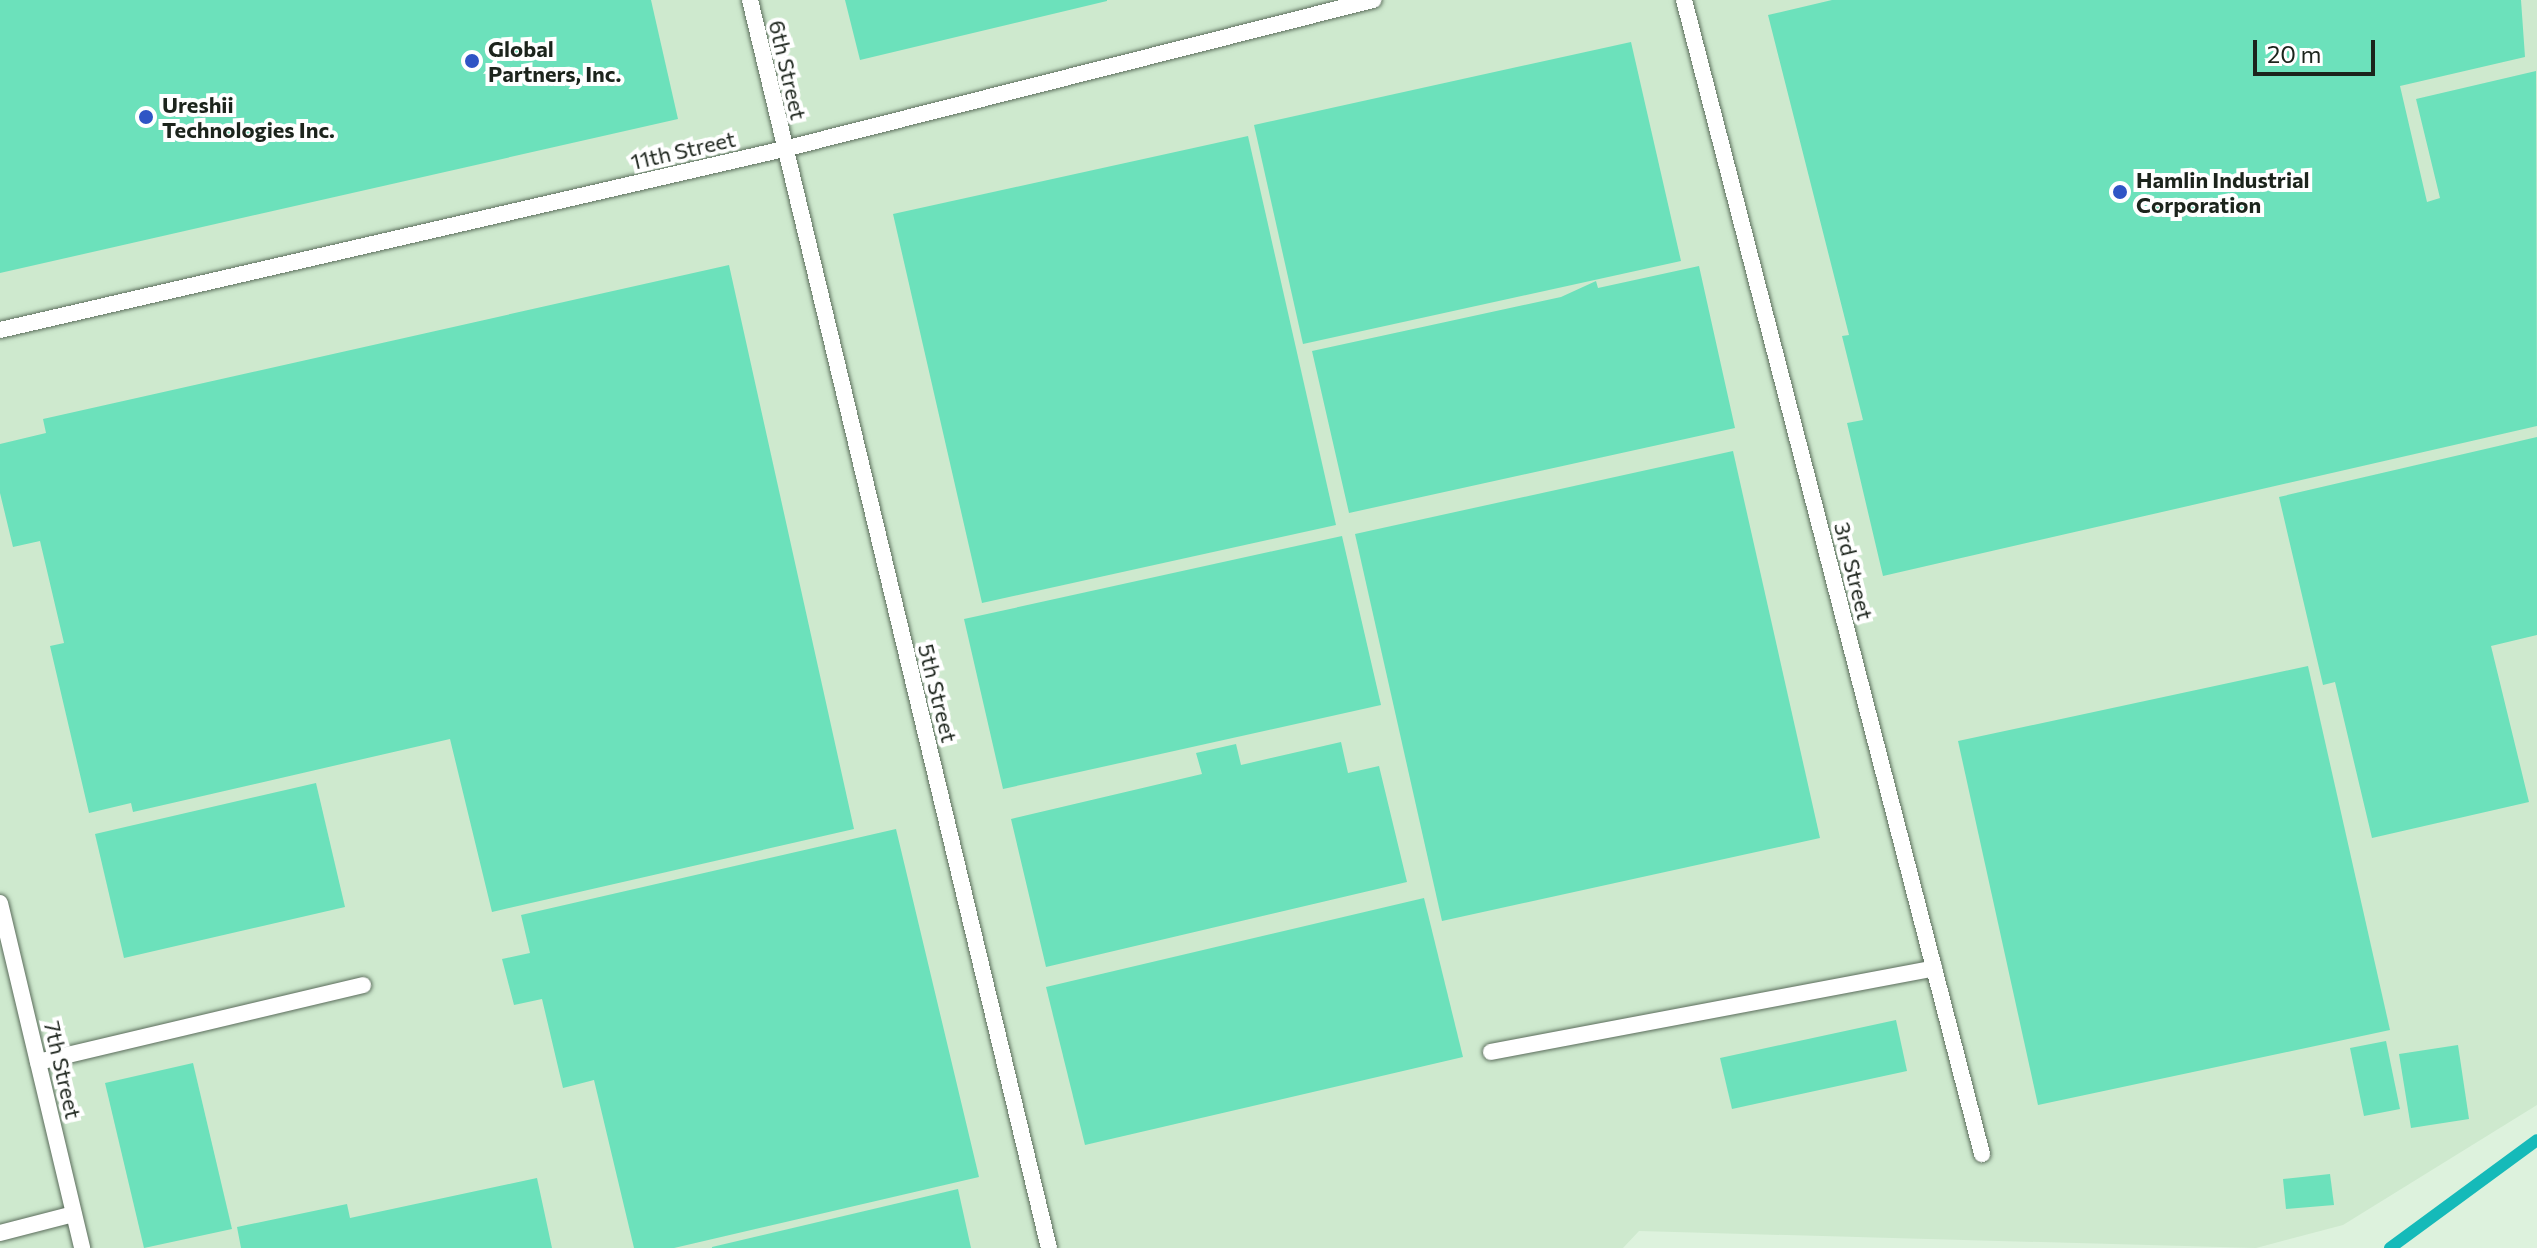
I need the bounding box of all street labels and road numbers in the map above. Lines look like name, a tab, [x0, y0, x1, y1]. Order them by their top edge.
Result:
street label: 6th Street	[764, 18, 812, 122]
street label: 11th Street	[628, 125, 738, 175]
street label: 3rd Street	[1829, 519, 1879, 623]
street label: 5th Street	[913, 641, 963, 745]
street label: 7th Street	[39, 1018, 87, 1122]

